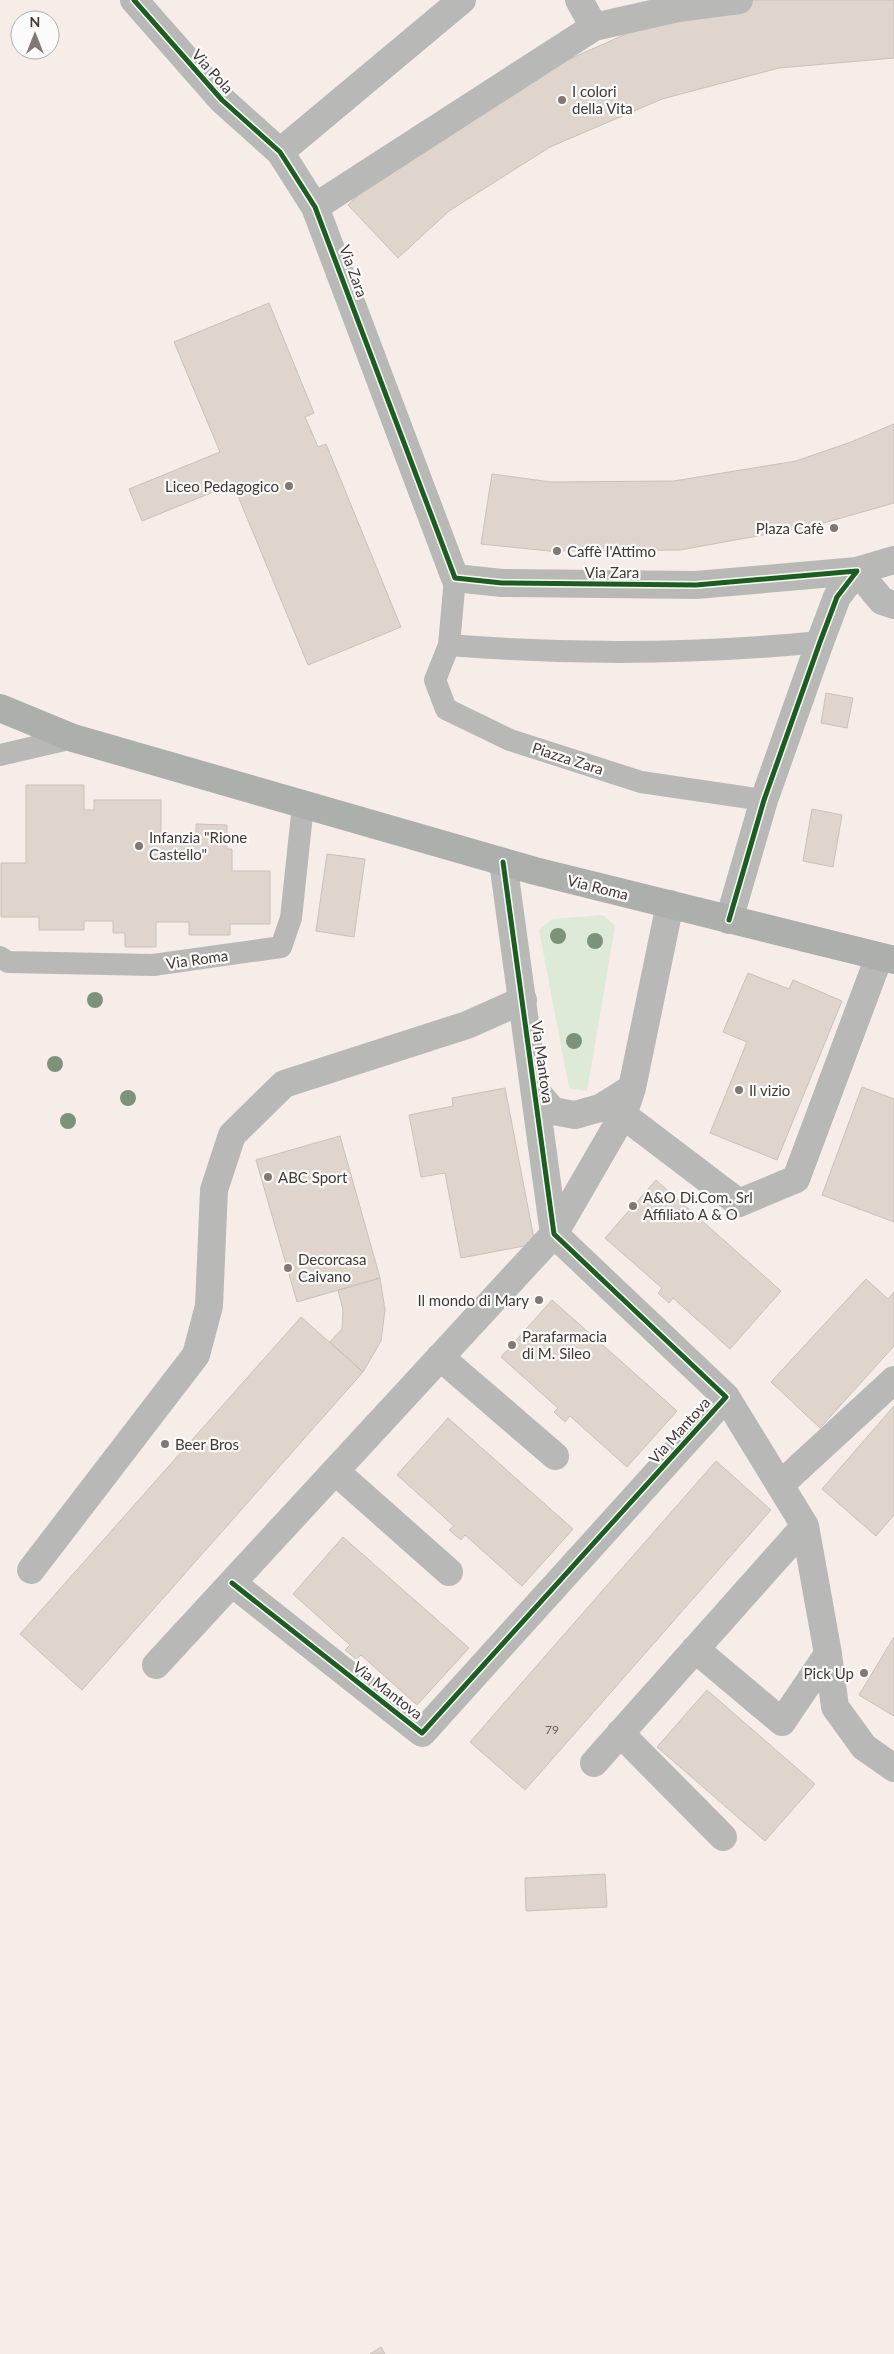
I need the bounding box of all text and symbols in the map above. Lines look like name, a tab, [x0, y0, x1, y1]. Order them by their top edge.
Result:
north arrow	[10, 10, 60, 60]
text: N	[30, 13, 40, 30]
street label: Via Pola	[189, 45, 237, 97]
place label: I colori della Vita	[572, 82, 633, 117]
marker: I colori della Vita	[556, 94, 568, 106]
street label: Via Zara	[336, 242, 372, 300]
place label: Liceo Pedagogico	[165, 477, 279, 495]
marker: Liceo Pedagogico	[283, 480, 295, 492]
place label: Plaza Cafè	[756, 519, 824, 537]
marker: Plaza Cafè	[828, 522, 840, 534]
place label: Caffè l'Attimo	[567, 542, 656, 560]
marker: Caffè l'Attimo	[551, 545, 563, 557]
street label: Via Zara	[585, 563, 639, 581]
street label: Piazza Zara	[530, 738, 606, 778]
place label: Infanzia "Rione Castello"	[149, 828, 247, 863]
marker: Infanzia "Rione Castello"	[133, 840, 145, 852]
street label: Via Roma	[566, 871, 630, 903]
street label: Via Roma	[165, 946, 229, 972]
street label: Via Mantova	[528, 1020, 558, 1104]
place label: Il vizio	[749, 1081, 790, 1099]
marker: Il vizio	[733, 1084, 745, 1096]
place label: ABC Sport	[278, 1168, 348, 1186]
marker: ABC Sport	[262, 1171, 274, 1183]
place label: A&O Di.Com. Srl Affiliato A & O	[643, 1188, 753, 1223]
marker: A&O Di.Com. Srl Affiliato A & O	[627, 1200, 639, 1212]
place label: Decorcasa Caivano	[298, 1250, 366, 1285]
marker: Decorcasa Caivano	[282, 1262, 294, 1274]
place label: Il mondo di Mary	[417, 1291, 529, 1309]
marker: Il mondo di Mary	[533, 1294, 545, 1306]
place label: Parafarmacia di M. Sileo	[522, 1327, 607, 1362]
marker: Parafarmacia di M. Sileo	[506, 1339, 518, 1351]
street label: Via Mantova	[644, 1393, 714, 1467]
place label: Beer Bros	[175, 1435, 239, 1453]
marker: Beer Bros	[159, 1438, 171, 1450]
street label: Via Mantova	[350, 1657, 426, 1723]
place label: Pick Up	[804, 1664, 854, 1682]
marker: Pick Up	[858, 1667, 870, 1679]
house number: 79	[545, 1722, 559, 1737]

